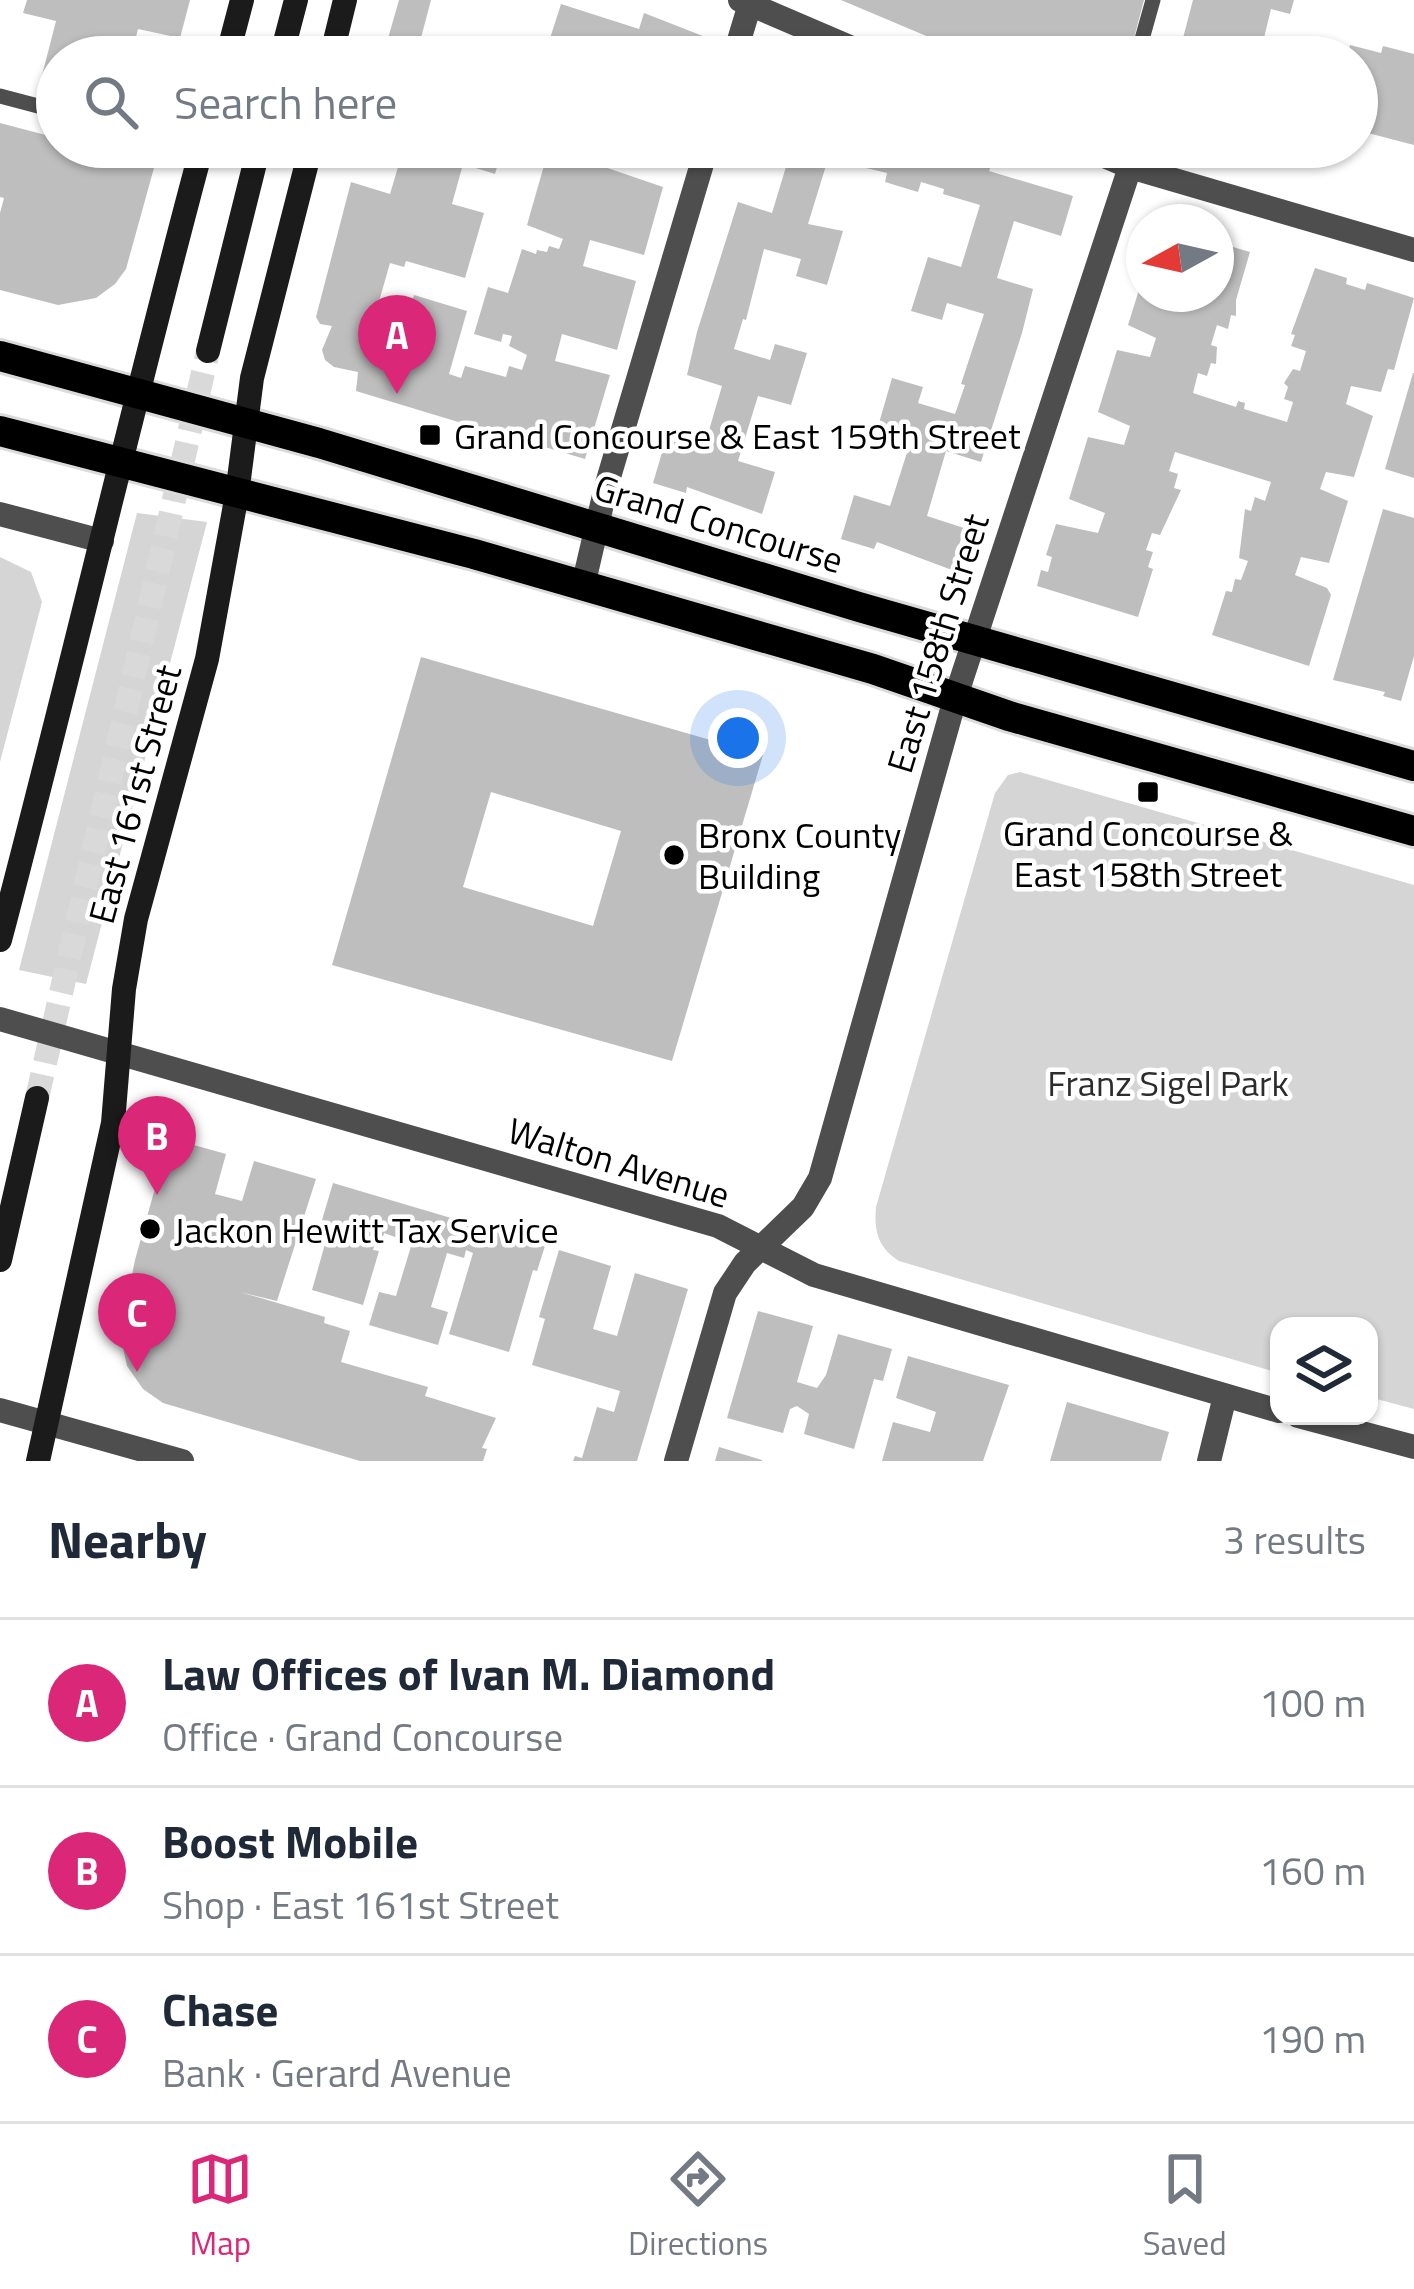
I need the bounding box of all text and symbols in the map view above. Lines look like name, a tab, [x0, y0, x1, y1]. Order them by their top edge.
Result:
search box	[36, 36, 1378, 168]
text: Search here	[174, 68, 397, 136]
icon: search	[78, 69, 144, 135]
north arrow	[1126, 204, 1234, 312]
pin: A	[358, 295, 436, 394]
place label: Grand Concourse & East 159th Street	[454, 408, 1021, 463]
marker: Grand Concourse & East 159th Street	[417, 422, 443, 448]
street label: Grand Concourse	[588, 459, 850, 587]
street label: East 158th Street	[871, 506, 1003, 779]
street label: East 161st Street	[73, 658, 195, 930]
your location	[708, 708, 768, 768]
marker: Grand Concourse & East 158th Street	[1135, 779, 1161, 805]
place label: Grand Concourse & East 158th Street	[1003, 805, 1293, 901]
place label: Bronx County Building	[698, 807, 901, 903]
marker: Bronx County Building	[661, 842, 687, 868]
park label: Franz Sigel Park	[1047, 1055, 1289, 1110]
pin: B	[118, 1096, 196, 1195]
street label: Walton Avenue	[501, 1102, 737, 1222]
place label: Jackon Hewitt Tax Service	[174, 1202, 559, 1257]
marker: Jackon Hewitt Tax Service	[137, 1216, 163, 1242]
pin: C	[98, 1273, 176, 1372]
map controls	[1270, 1317, 1378, 1425]
button: layers	[1270, 1317, 1378, 1425]
text: Nearby	[48, 1500, 207, 1578]
text: 3 results	[1223, 1510, 1366, 1569]
text: Law Offices of Ivan M. Diamond	[162, 1639, 775, 1707]
text: A	[75, 1673, 99, 1732]
text: 100 m	[1259, 1673, 1366, 1732]
text: Office · Grand Concourse	[162, 1707, 563, 1766]
text: Boost Mobile	[162, 1807, 418, 1875]
text: B	[75, 1841, 99, 1900]
text: 160 m	[1259, 1841, 1366, 1900]
text: Shop · East 161st Street	[162, 1875, 559, 1934]
text: Chase	[162, 1975, 279, 2043]
text: C	[76, 2009, 98, 2068]
text: 190 m	[1259, 2009, 1366, 2068]
text: Bank · Gerard Avenue	[162, 2043, 512, 2102]
tab: Map	[187, 2146, 253, 2268]
tab: Directions	[628, 2146, 768, 2268]
tab: Saved	[1143, 2146, 1227, 2268]

